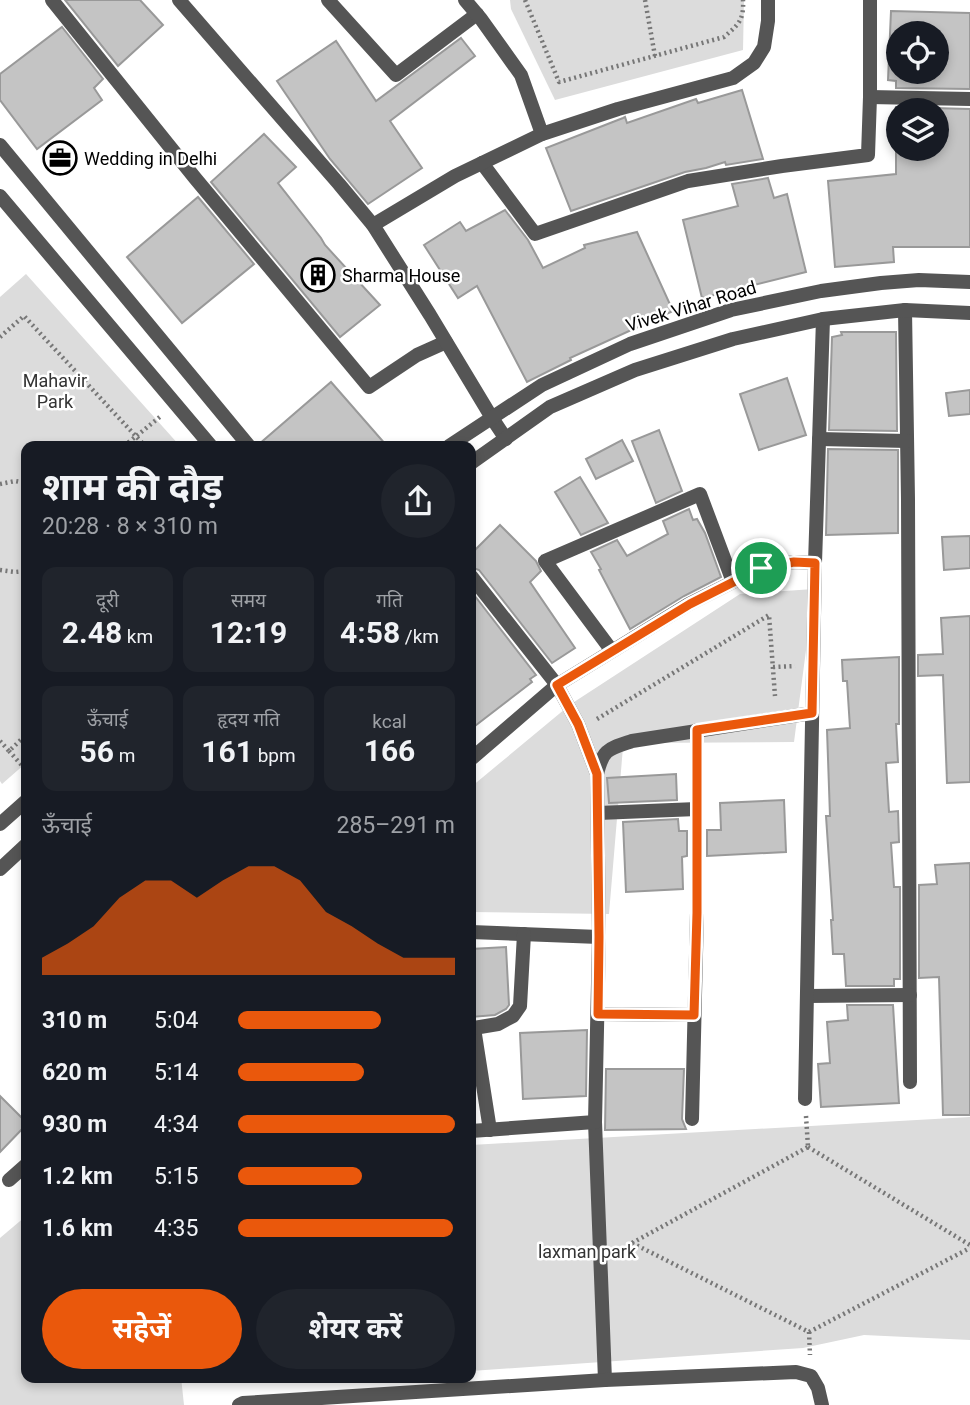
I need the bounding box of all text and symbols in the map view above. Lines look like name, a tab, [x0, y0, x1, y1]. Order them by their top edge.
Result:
map controls	[886, 21, 949, 161]
button: locate	[886, 21, 949, 84]
button: layers	[886, 98, 949, 161]
office icon: Wedding in Delhi	[41, 139, 79, 177]
place label: Wedding in Delhi	[84, 148, 217, 169]
building icon: Sharma House	[299, 256, 337, 294]
place label: Sharma House	[342, 265, 460, 286]
street label: Vivek Vihar Road	[623, 276, 759, 336]
park label: Mahavir Park	[23, 370, 87, 412]
button: share	[381, 464, 455, 538]
text: शाम की दौड़	[42, 465, 223, 509]
text: 20:28 · 8 × 310 m	[42, 513, 218, 540]
pin	[731, 538, 791, 598]
icon: arrive	[742, 549, 780, 587]
text: दूरी	[96, 589, 119, 612]
text: समय	[231, 589, 266, 612]
text: गति	[376, 589, 403, 612]
text: 2.48	[62, 615, 122, 650]
text: 12:19	[210, 615, 287, 650]
text: 4:58	[340, 615, 400, 650]
text: km	[122, 625, 153, 648]
text: /km	[400, 625, 439, 648]
text: ऊँचाई	[87, 708, 128, 731]
text: हृदय गति	[217, 708, 280, 731]
text: kcal	[372, 710, 407, 733]
text: 166	[364, 733, 415, 768]
text: 56	[80, 734, 114, 769]
text: 161	[201, 734, 253, 769]
text: m	[114, 744, 135, 767]
text: bpm	[253, 744, 296, 767]
text: ऊँचाई	[42, 812, 92, 839]
text: 285–291 m	[336, 812, 455, 839]
text: 310 m	[42, 1007, 107, 1034]
text: 5:04	[154, 1007, 198, 1034]
text: 620 m	[42, 1059, 107, 1086]
text: 5:14	[154, 1059, 198, 1086]
text: 930 m	[42, 1111, 107, 1138]
text: 4:34	[154, 1111, 198, 1138]
text: 1.2 km	[42, 1163, 113, 1190]
text: 5:15	[154, 1163, 198, 1190]
text: 1.6 km	[42, 1215, 113, 1242]
text: 4:35	[154, 1215, 198, 1242]
park label: laxman park	[538, 1241, 637, 1262]
button: सहेजें	[42, 1289, 242, 1369]
button: शेयर करें	[256, 1289, 455, 1369]

